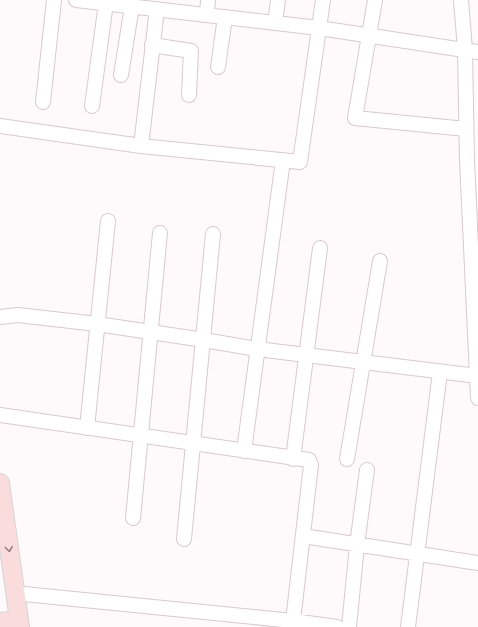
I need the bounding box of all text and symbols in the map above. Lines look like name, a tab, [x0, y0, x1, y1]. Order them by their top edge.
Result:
one-way arrow	[4, 546, 13, 552]

